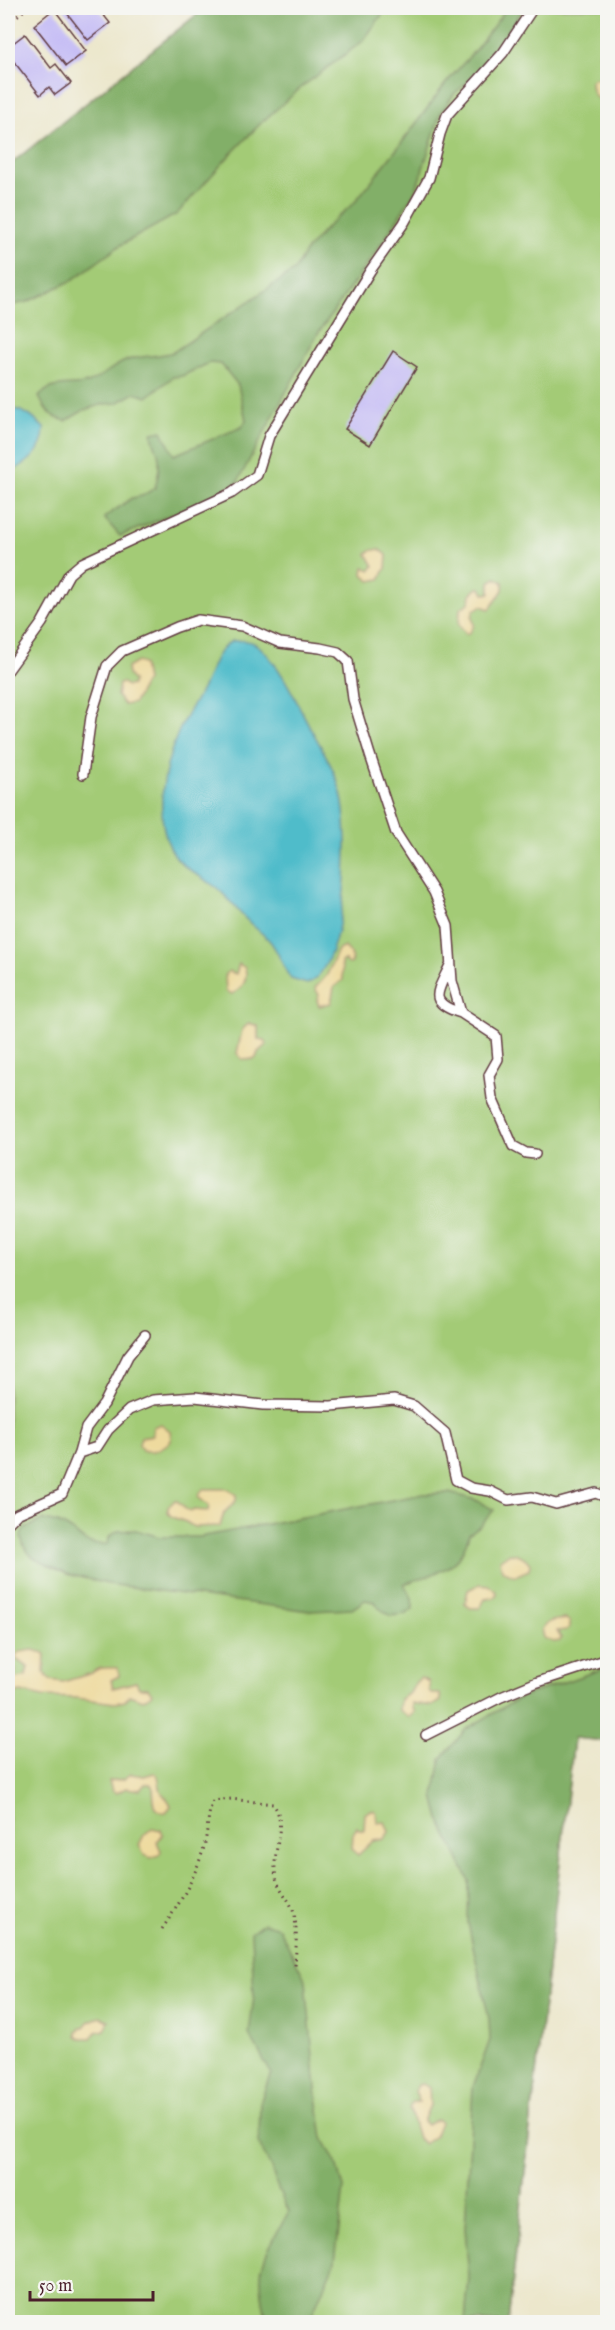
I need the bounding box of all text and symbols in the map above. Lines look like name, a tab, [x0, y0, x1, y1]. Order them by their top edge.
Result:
scale bar	[30, 2264, 153, 2302]
text: 50 m	[39, 2275, 72, 2298]

